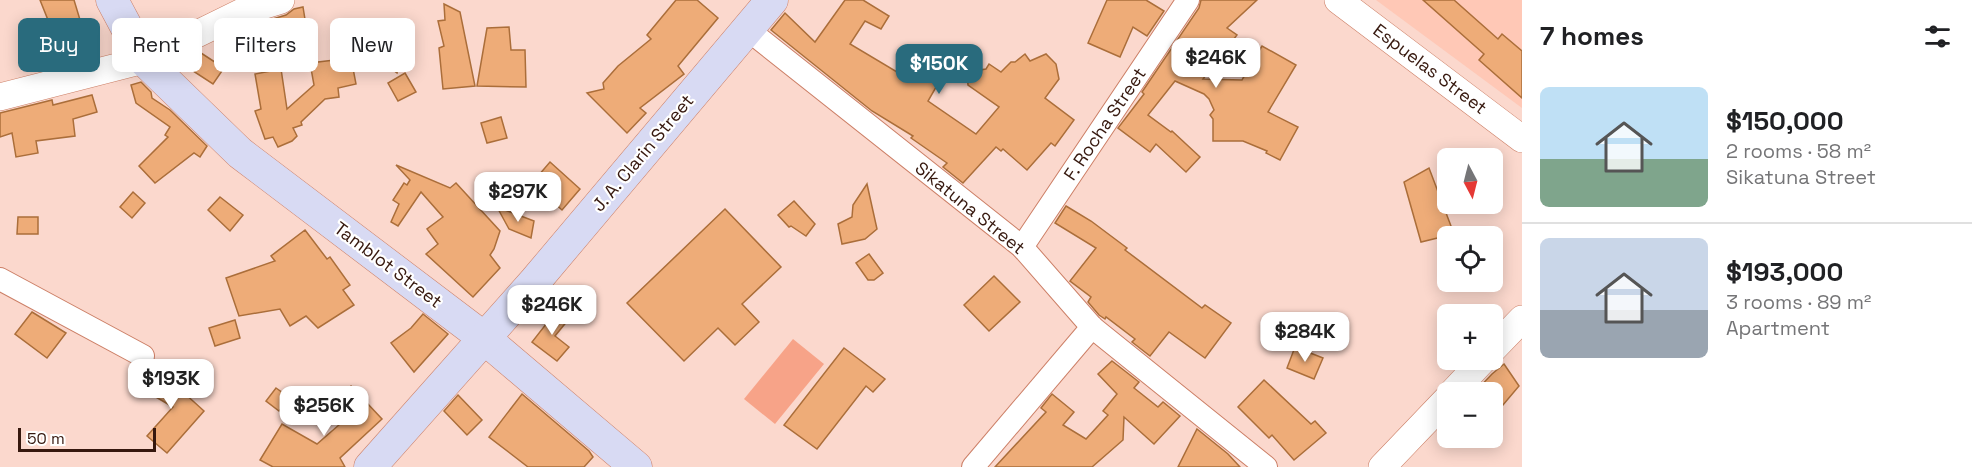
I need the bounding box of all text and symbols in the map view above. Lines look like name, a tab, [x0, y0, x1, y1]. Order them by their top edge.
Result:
chip: Buy	[18, 18, 100, 72]
chip: Rent	[112, 18, 202, 72]
chip: Filters	[214, 18, 318, 72]
chip: New	[330, 18, 415, 72]
street label: Espuelas Street	[1369, 18, 1492, 119]
text: 7 homes	[1540, 19, 1644, 53]
icon: filters	[1921, 20, 1954, 53]
pin: $246K	[1174, 38, 1258, 89]
pin: $150K	[897, 44, 981, 95]
text: $246K	[1185, 44, 1247, 70]
text: $150K	[910, 50, 968, 76]
street label: F. Rocha Street	[1058, 63, 1151, 185]
street label: J. A. Clarin Street	[587, 89, 698, 216]
text: $150,000	[1726, 104, 1844, 138]
icon: home	[1588, 111, 1660, 183]
text: 2 rooms · 58 m²	[1726, 138, 1871, 164]
north arrow	[1437, 148, 1503, 214]
map controls	[1437, 148, 1503, 448]
street label: Sikatuna Street	[911, 156, 1030, 259]
text: Sikatuna Street	[1726, 164, 1876, 190]
pin: $297K	[476, 172, 560, 223]
text: $297K	[488, 178, 548, 204]
street label: Tamblot Street	[330, 216, 447, 313]
button: locate	[1437, 226, 1503, 292]
text: $193,000	[1726, 255, 1843, 289]
icon: home	[1588, 262, 1660, 334]
pin: $246K	[510, 285, 594, 336]
text: 3 rooms · 89 m²	[1726, 289, 1871, 315]
text: $246K	[521, 291, 583, 317]
button: +	[1437, 304, 1503, 370]
pin: $284K	[1263, 312, 1347, 363]
text: Apartment	[1726, 315, 1830, 341]
text: $284K	[1274, 318, 1336, 344]
pin: $193K	[129, 359, 213, 410]
text: $193K	[142, 365, 200, 391]
button: −	[1437, 382, 1503, 448]
pin: $256K	[282, 386, 366, 437]
text: $256K	[294, 392, 354, 418]
scale bar	[18, 425, 156, 452]
text: 50 m	[27, 428, 65, 449]

